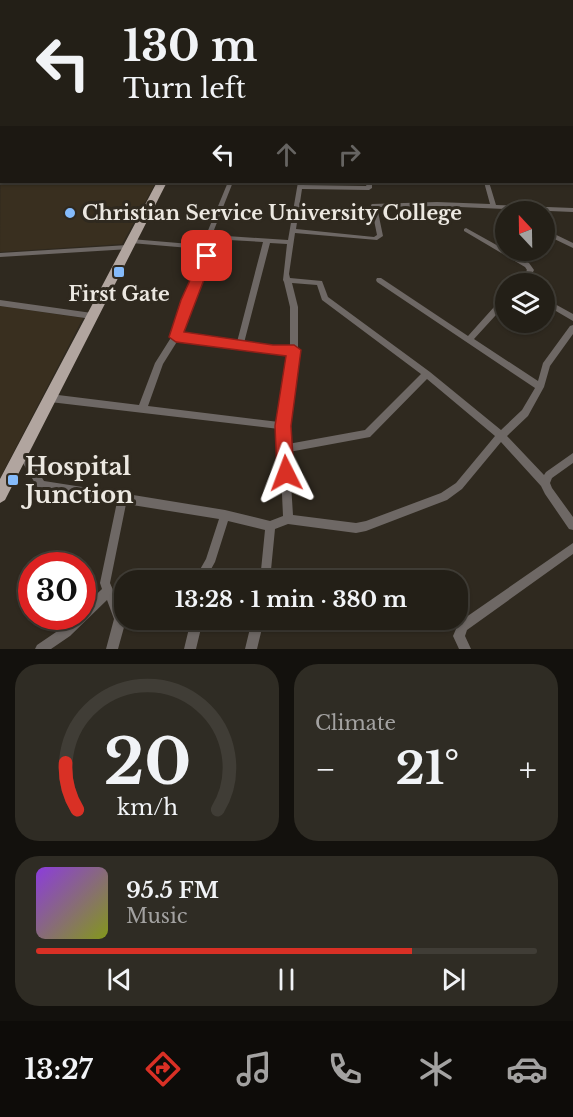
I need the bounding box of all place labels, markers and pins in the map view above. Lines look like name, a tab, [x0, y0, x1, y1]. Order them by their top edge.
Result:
place label: Christian Service University College	[82, 201, 462, 225]
marker: Christian Service University College	[63, 206, 77, 220]
pin	[181, 230, 232, 281]
marker: First Gate	[112, 265, 126, 279]
place label: First Gate	[68, 282, 170, 306]
place label: Hospital Junction	[20, 452, 134, 509]
marker: Hospital Junction	[6, 473, 20, 487]

